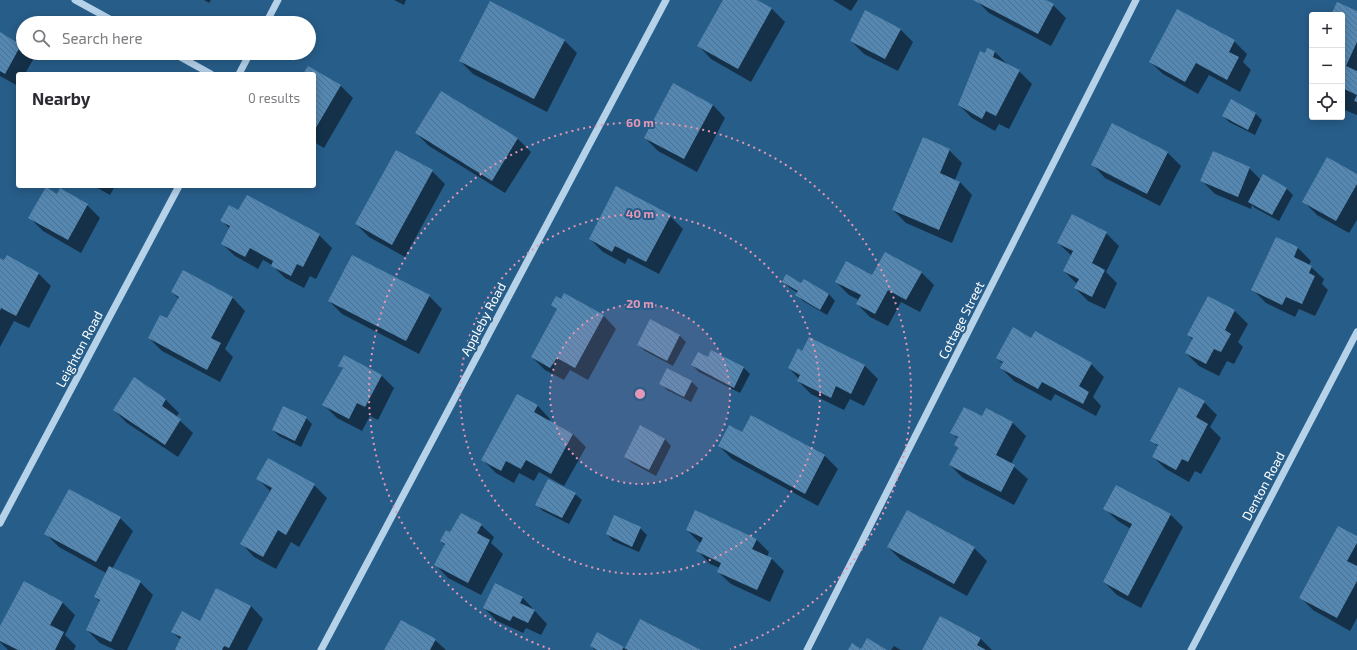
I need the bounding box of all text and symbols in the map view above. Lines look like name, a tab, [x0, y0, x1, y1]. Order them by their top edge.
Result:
map controls	[1309, 12, 1345, 120]
button: +	[1309, 12, 1345, 48]
search box	[16, 16, 316, 60]
icon: search	[30, 27, 52, 49]
text: Search here	[62, 29, 143, 47]
button: −	[1309, 48, 1345, 84]
button: locate	[1309, 84, 1345, 120]
text: Nearby	[32, 88, 90, 108]
text: 0 results	[248, 90, 300, 106]
text: 60 m	[626, 115, 654, 129]
text: 40 m	[626, 206, 654, 220]
street label: Cottage Street	[935, 278, 987, 362]
street label: Appleby Road	[457, 280, 509, 358]
text: 20 m	[626, 296, 654, 310]
street label: Leighton Road	[52, 308, 106, 390]
centre of rings	[633, 387, 647, 401]
street label: Denton Road	[1238, 449, 1288, 523]

